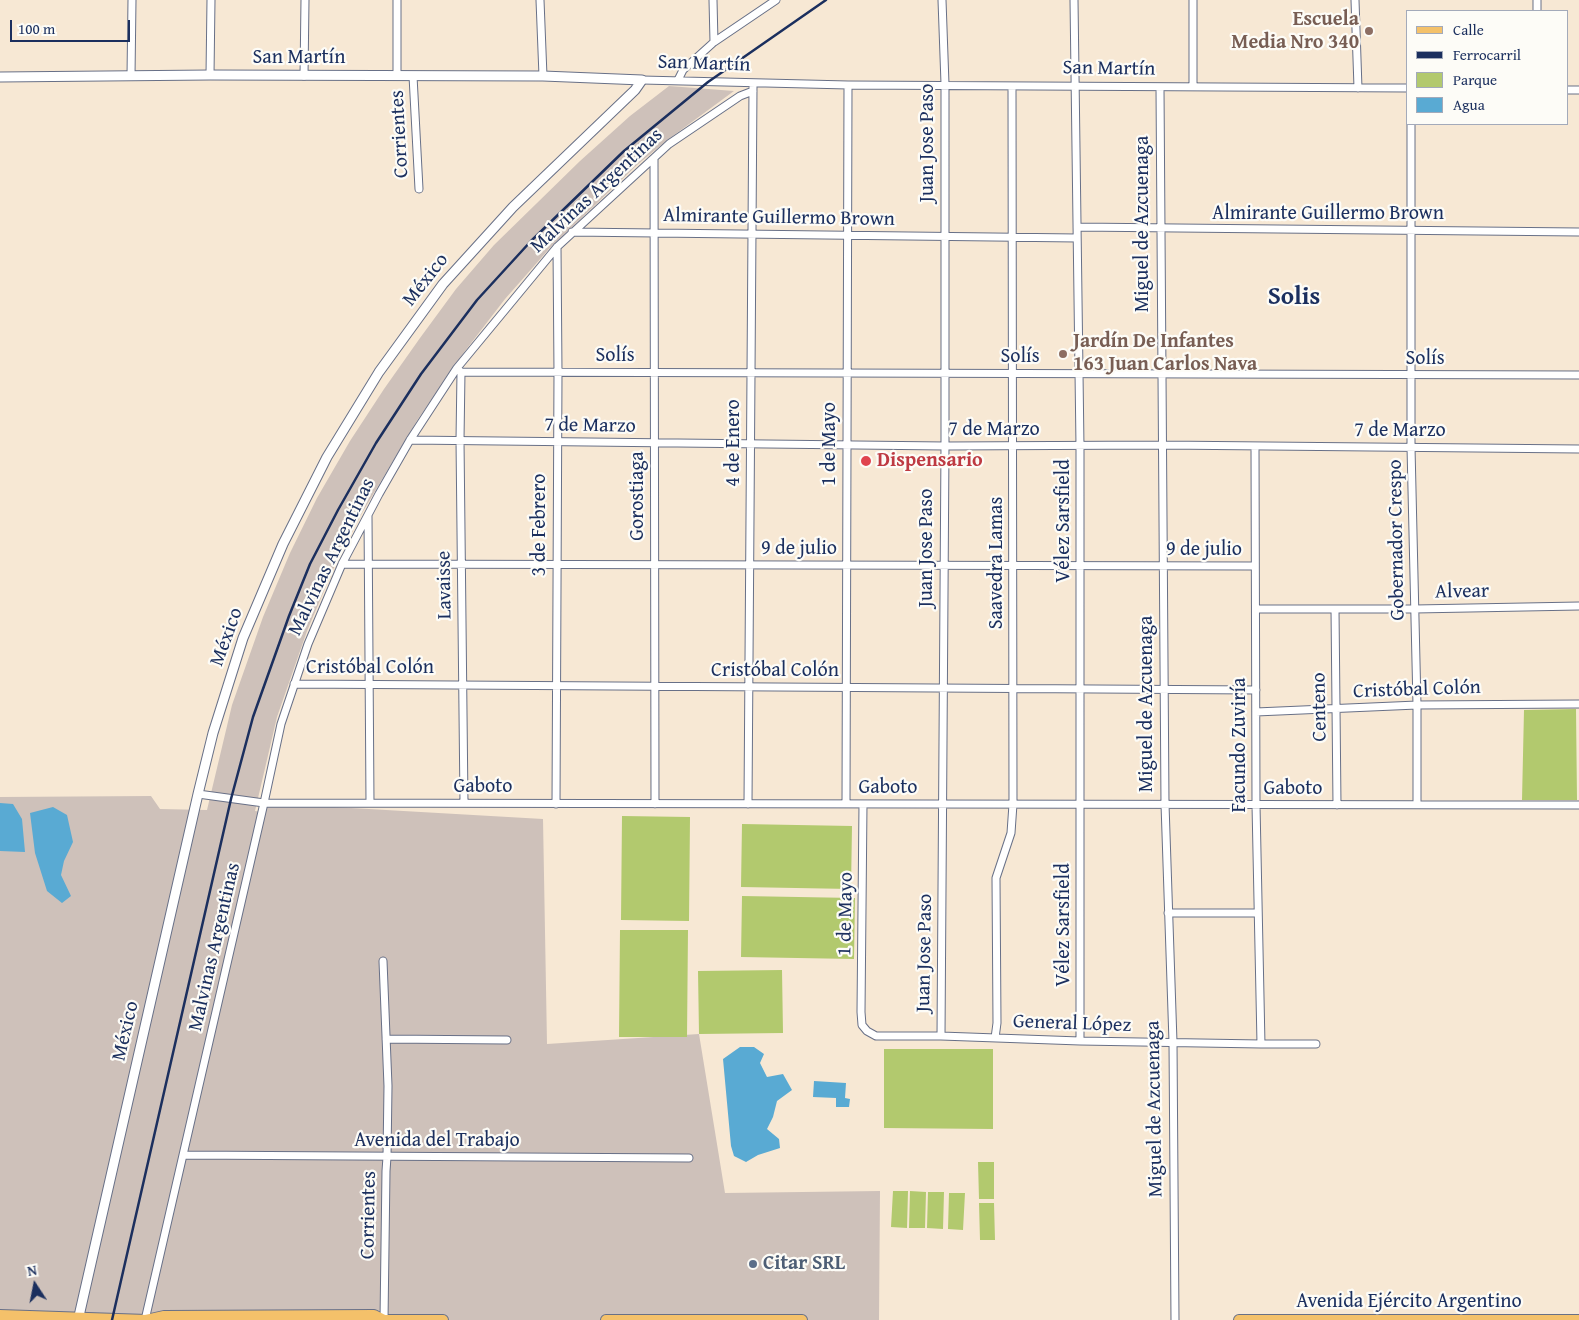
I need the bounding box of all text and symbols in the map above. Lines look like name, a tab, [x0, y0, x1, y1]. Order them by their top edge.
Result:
place label: Escuela Media Nro 340	[1231, 8, 1359, 55]
scale bar	[12, 10, 132, 42]
legend	[1406, 10, 1569, 125]
text: 100 m	[18, 18, 55, 39]
text: Calle	[1453, 19, 1484, 40]
marker: Escuela Media Nro 340	[1363, 25, 1375, 37]
text: Ferrocarril	[1453, 44, 1521, 65]
street label: San Martín	[253, 46, 345, 70]
street label: San Martín	[657, 50, 751, 78]
street label: San Martín	[1062, 56, 1156, 82]
text: Parque	[1453, 69, 1497, 90]
street label: Juan Jose Paso	[916, 84, 940, 202]
street label: Corrientes	[386, 89, 414, 179]
text: Agua	[1453, 94, 1485, 115]
street label: Malvinas Argentinas	[526, 123, 668, 259]
street label: Miguel de Azcuenaga	[1131, 136, 1155, 312]
street label: Almirante Guillermo Brown	[1212, 202, 1444, 226]
street label: Almirante Guillermo Brown	[663, 204, 895, 232]
street label: México	[398, 249, 454, 311]
district label: Solis	[1268, 283, 1320, 313]
place label: Jardín De Infantes 163 Juan Carlos Nava	[1073, 330, 1257, 377]
street label: Solís	[595, 344, 635, 368]
street label: Solís	[1000, 345, 1040, 369]
street label: Solís	[1405, 347, 1445, 371]
marker: Jardín De Infantes 163 Juan Carlos Nava	[1057, 348, 1069, 360]
street label: 4 de Enero	[722, 399, 746, 487]
street label: 1 de Mayo	[818, 402, 842, 486]
street label: 7 de Marzo	[544, 413, 636, 439]
street label: 7 de Marzo	[948, 418, 1040, 442]
street label: 7 de Marzo	[1354, 419, 1446, 443]
place label: Dispensario	[877, 449, 983, 473]
street label: Gorostiaga	[626, 451, 650, 541]
marker: Dispensario	[859, 454, 873, 468]
street label: Vélez Sarsfield	[1052, 459, 1076, 583]
street label: Gobernador Crespo	[1384, 459, 1410, 621]
street label: Malvinas Argentinas	[283, 474, 381, 640]
street label: 3 de Febrero	[528, 474, 552, 576]
street label: Juan Jose Paso	[915, 489, 939, 607]
street label: Saavedra Lamas	[985, 497, 1009, 629]
street label: 9 de julio	[761, 537, 837, 561]
street label: 9 de julio	[1166, 538, 1242, 562]
street label: Lavaisse	[432, 550, 458, 620]
street label: Alvear	[1435, 580, 1489, 604]
street label: México	[205, 604, 249, 670]
street label: Miguel de Azcuenaga	[1135, 616, 1159, 792]
street label: Cristóbal Colón	[306, 656, 434, 680]
street label: Cristóbal Colón	[711, 659, 839, 683]
street label: Centeno	[1307, 672, 1333, 742]
street label: Cristóbal Colón	[1353, 676, 1481, 704]
street label: Facundo Zuviría	[1228, 678, 1252, 812]
street label: Gaboto	[453, 775, 513, 799]
street label: Gaboto	[858, 776, 918, 800]
street label: Gaboto	[1263, 777, 1323, 801]
street label: Malvinas Argentinas	[184, 860, 246, 1034]
street label: Vélez Sarsfield	[1052, 863, 1076, 987]
street label: 1 de Mayo	[833, 872, 859, 956]
street label: Juan Jose Paso	[912, 893, 938, 1013]
street label: México	[107, 999, 145, 1063]
street label: General López	[1013, 1010, 1131, 1038]
street label: Miguel de Azcuenaga	[1141, 1020, 1169, 1198]
street label: Avenida del Trabajo	[354, 1129, 520, 1153]
street label: Corrientes	[356, 1171, 382, 1259]
place label: Citar SRL	[763, 1252, 845, 1276]
marker: Citar SRL	[747, 1258, 759, 1270]
north arrow	[10, 1260, 60, 1310]
text: N	[26, 1260, 39, 1281]
street label: Avenida Ejército Argentino	[1296, 1290, 1522, 1314]

